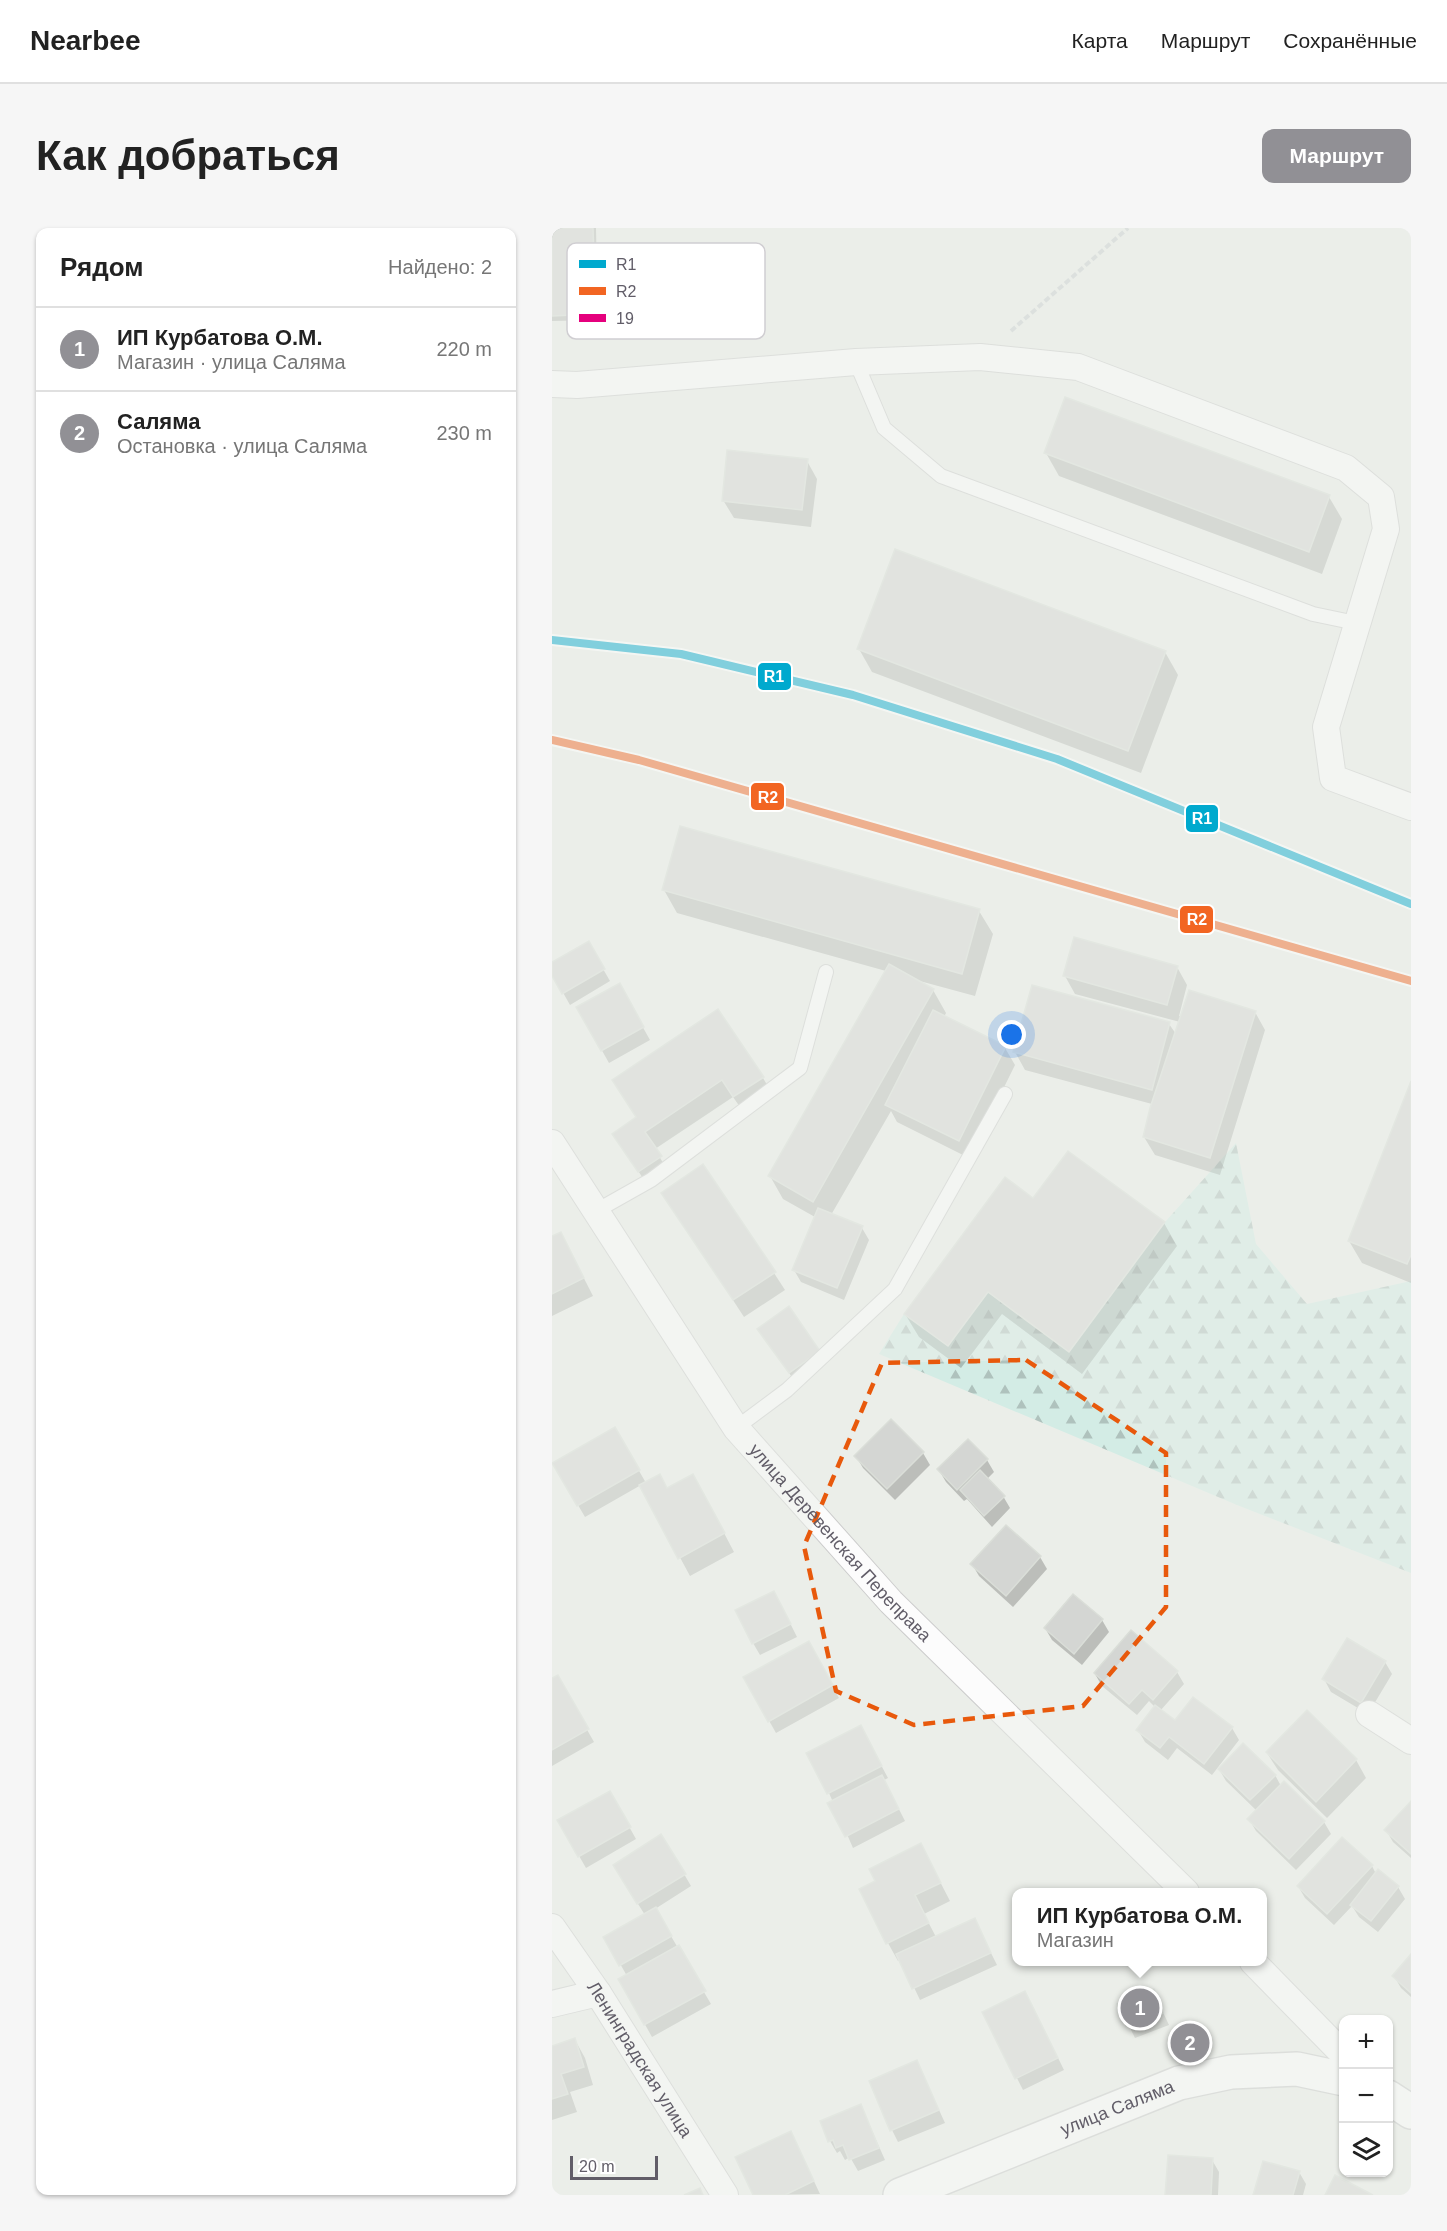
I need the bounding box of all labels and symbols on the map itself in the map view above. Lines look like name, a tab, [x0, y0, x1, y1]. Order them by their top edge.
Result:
legend	[567, 243, 765, 339]
text: R1	[616, 256, 637, 273]
text: R2	[616, 283, 637, 300]
text: 19	[616, 310, 634, 327]
line badge: R1	[757, 662, 792, 691]
text: R1	[764, 668, 784, 685]
line badge: R2	[750, 782, 785, 811]
text: R2	[758, 789, 778, 806]
line badge: R1	[1185, 804, 1219, 833]
text: R1	[1192, 810, 1212, 827]
line badge: R2	[1179, 905, 1214, 934]
text: R2	[1187, 911, 1207, 928]
your location	[997, 1020, 1026, 1049]
street label: улица Деревенская Переправа	[745, 1440, 936, 1646]
street label: Ленинградская улица	[583, 1978, 697, 2142]
pin: 1	[1120, 1986, 1160, 2030]
pin: 2	[1170, 2020, 1210, 2066]
street label: улица Саляма	[1058, 2076, 1178, 2140]
scale bar	[570, 2153, 658, 2180]

